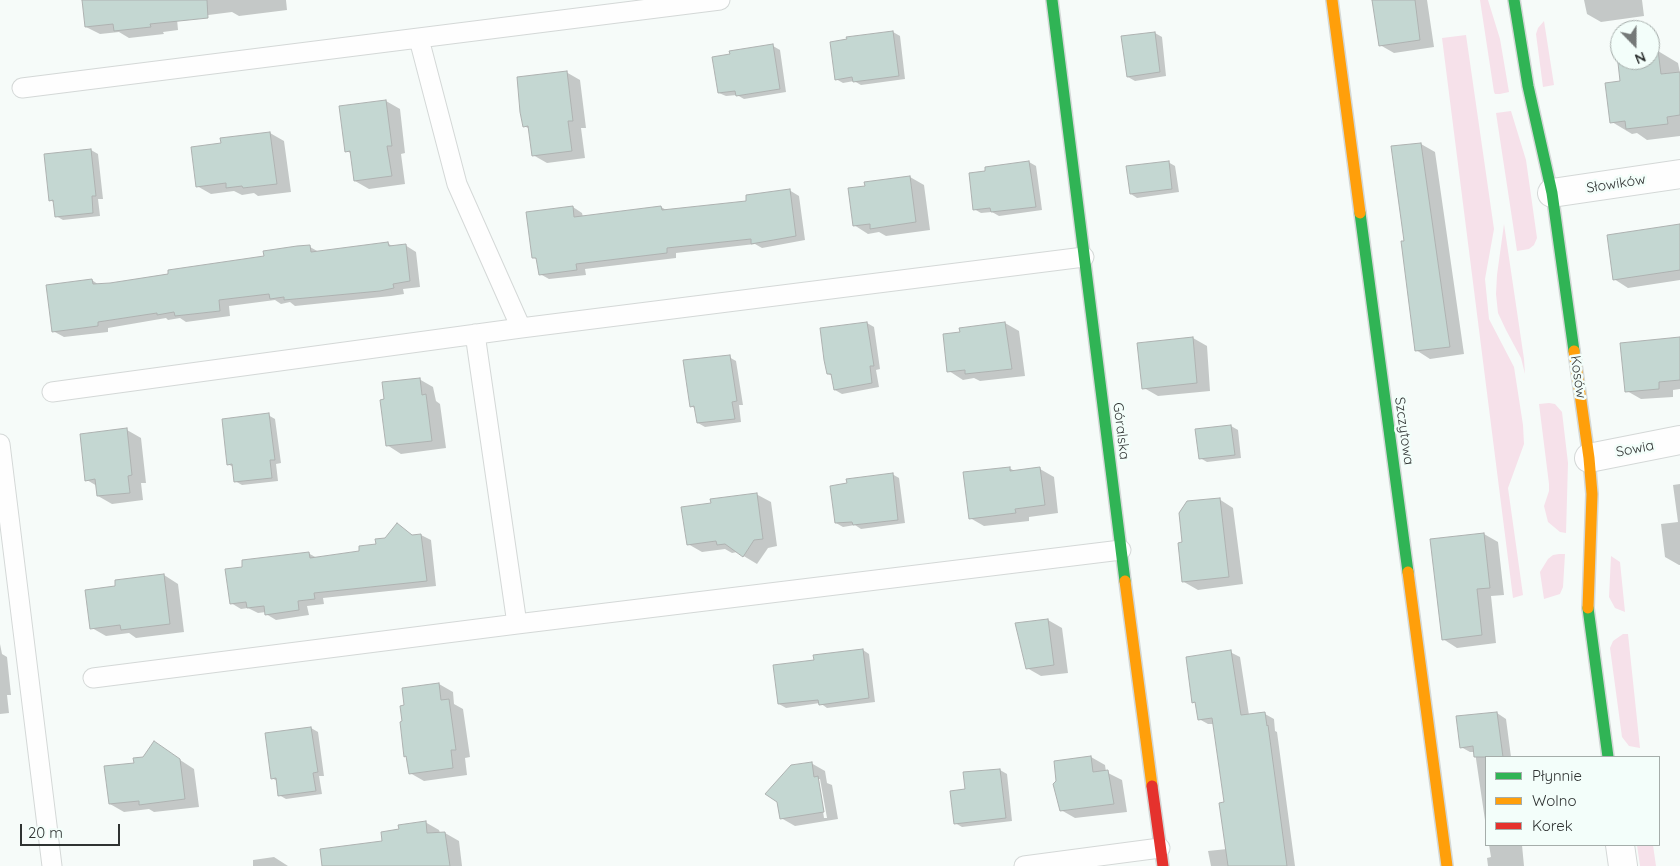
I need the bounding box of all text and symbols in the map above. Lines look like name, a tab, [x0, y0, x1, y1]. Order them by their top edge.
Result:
north arrow	[1610, 20, 1660, 70]
text: N	[1632, 48, 1648, 68]
street label: Słowików	[1585, 171, 1647, 197]
street label: Kosów	[1567, 354, 1589, 400]
street label: Szczytowa	[1391, 396, 1417, 466]
street label: Góralska	[1109, 401, 1133, 461]
street label: Sowia	[1615, 437, 1655, 461]
legend	[1485, 756, 1660, 846]
text: Płynnie	[1532, 766, 1582, 785]
text: Wolno	[1532, 791, 1577, 810]
scale bar	[22, 814, 122, 846]
text: Korek	[1532, 816, 1573, 835]
text: 20 m	[28, 823, 63, 842]

